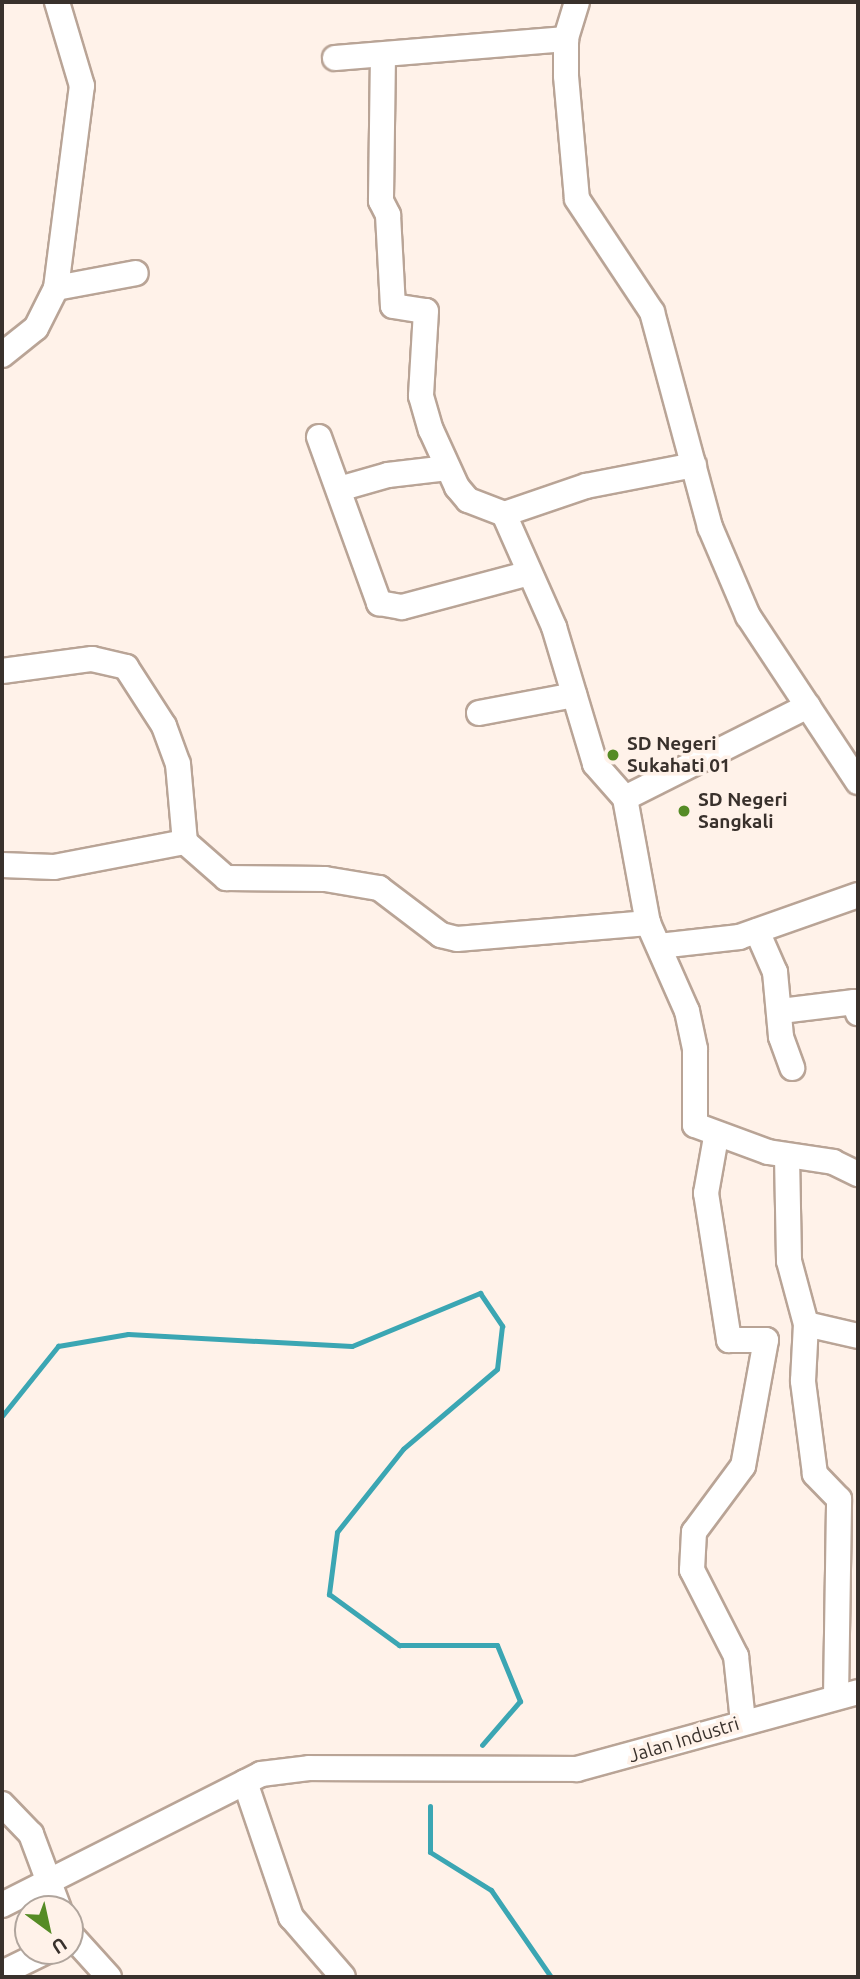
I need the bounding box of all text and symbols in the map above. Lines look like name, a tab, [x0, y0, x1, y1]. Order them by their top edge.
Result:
place label: SD Negeri Sukahati 01	[627, 733, 731, 777]
marker: SD Negeri Sukahati 01	[605, 747, 621, 763]
place label: SD Negeri Sangkali	[698, 789, 787, 833]
marker: SD Negeri Sangkali	[676, 803, 692, 819]
street label: Jalan Industri	[626, 1712, 742, 1768]
north arrow	[14, 1895, 84, 1965]
text: U	[48, 1933, 71, 1959]

